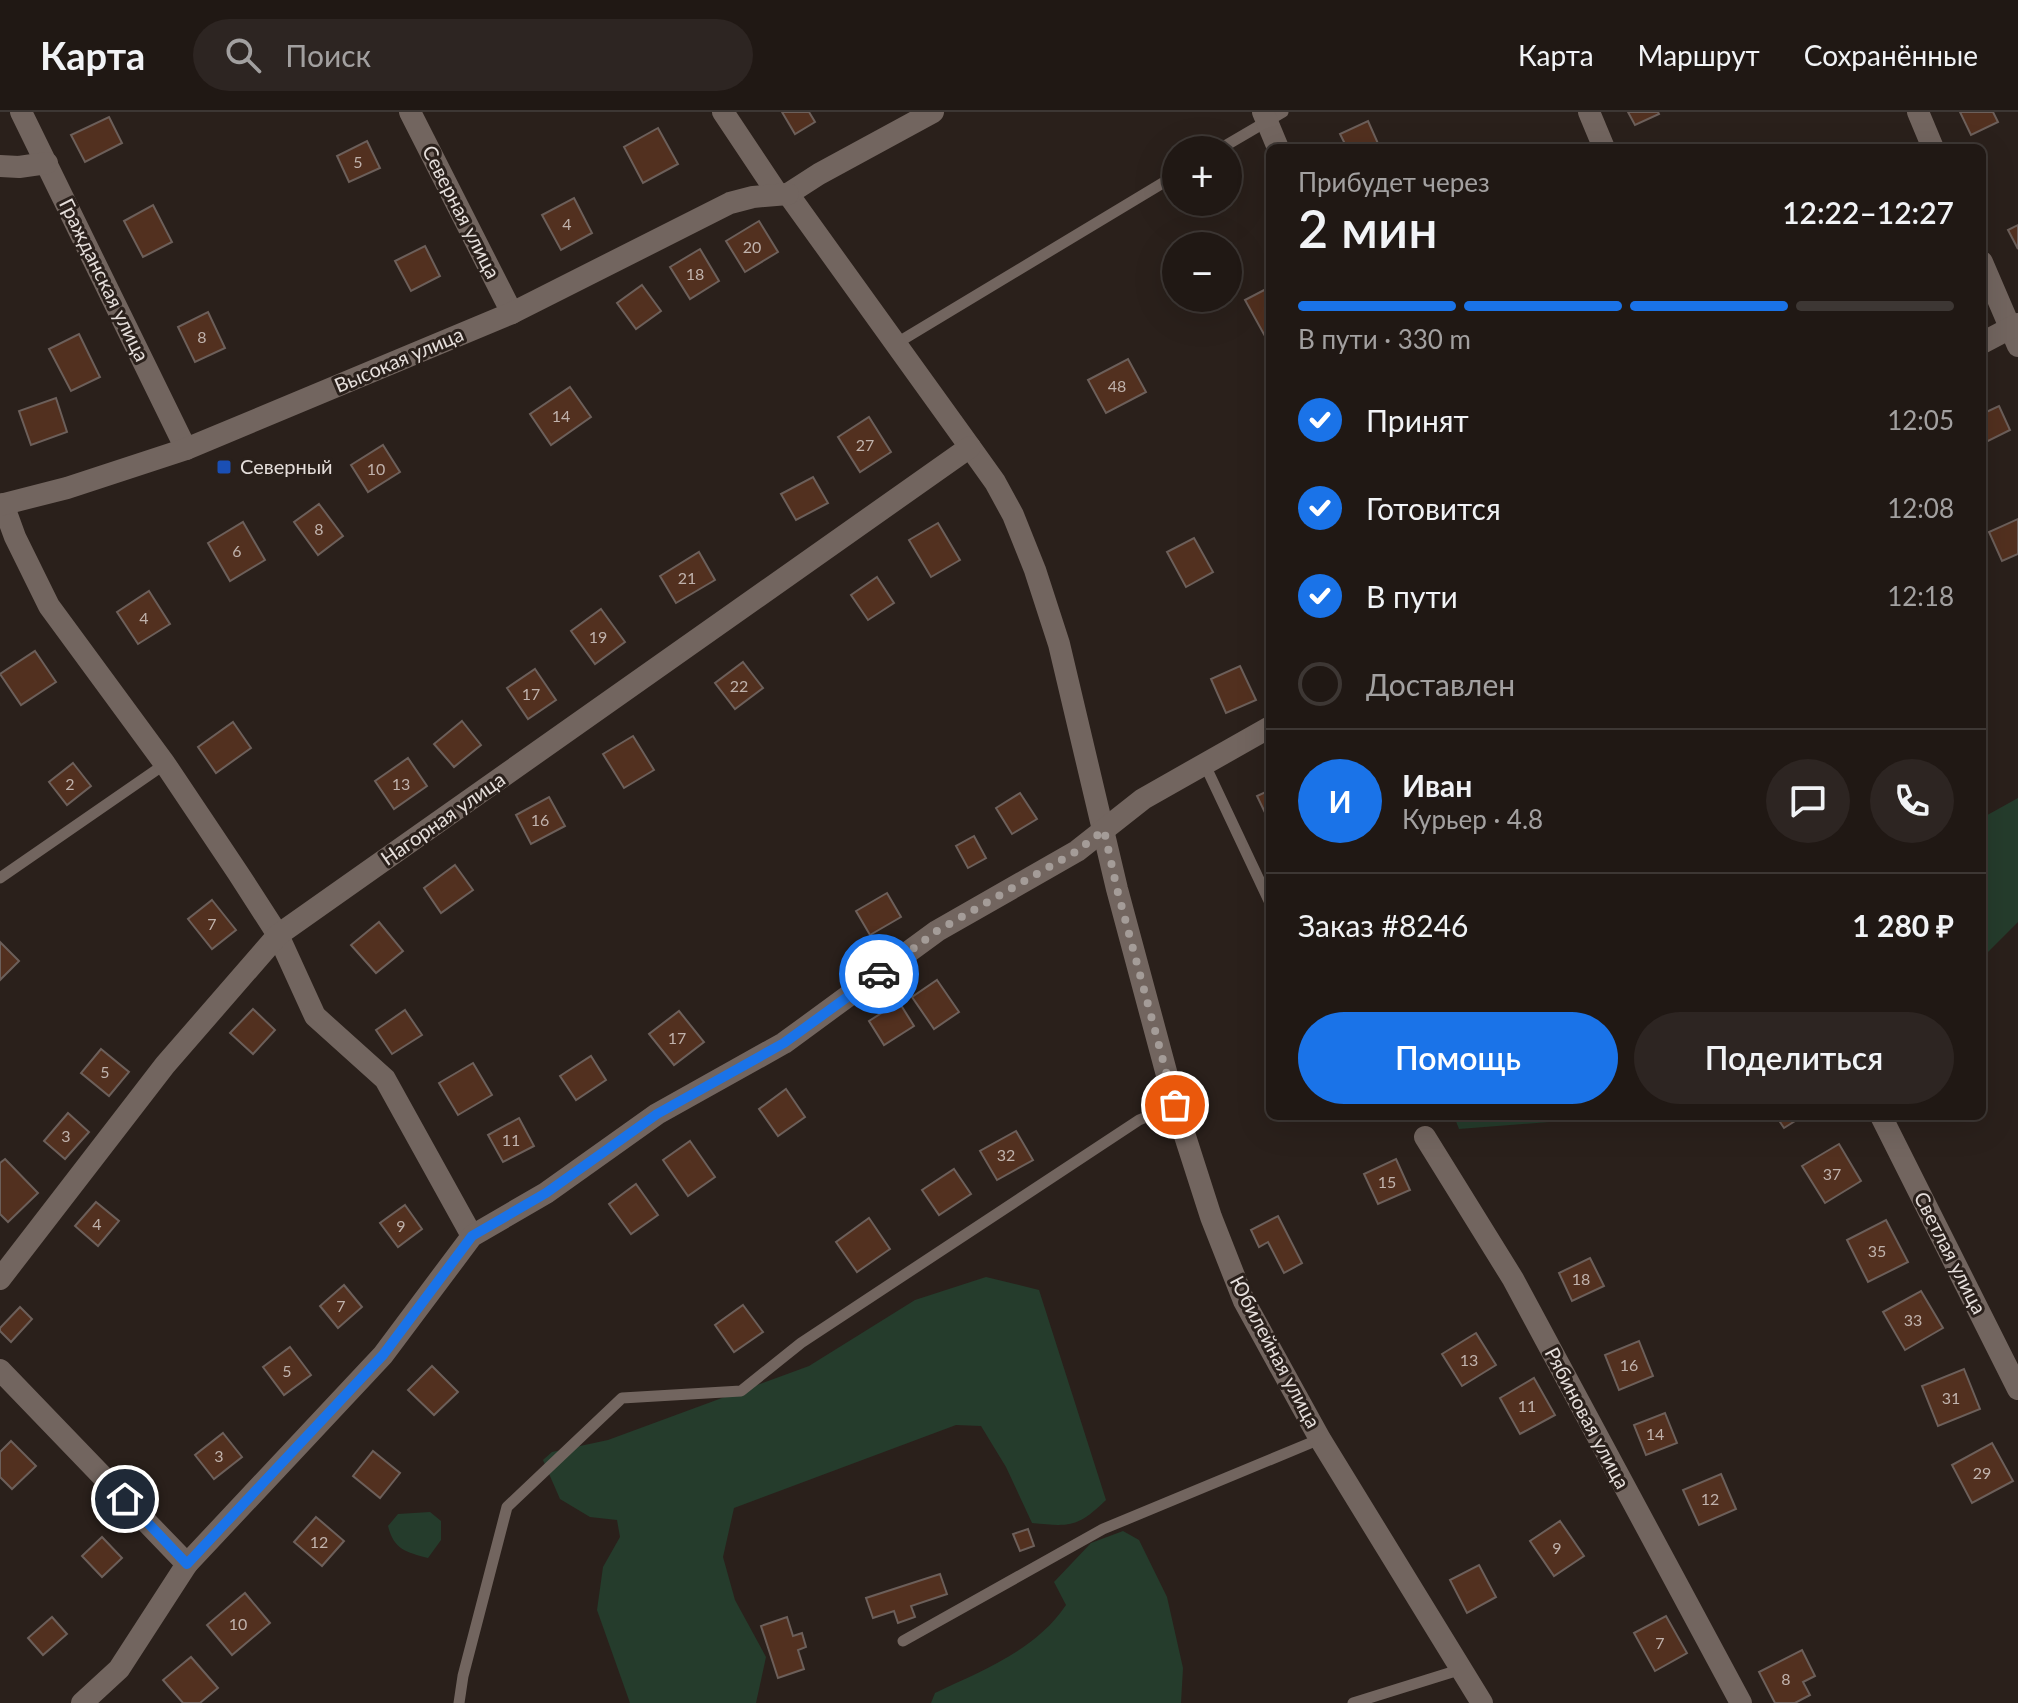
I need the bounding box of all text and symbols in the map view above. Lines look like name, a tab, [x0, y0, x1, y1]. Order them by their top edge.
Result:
search box	[193, 19, 753, 91]
text: Карта	[40, 32, 145, 78]
icon: search	[221, 33, 265, 77]
text: Поиск	[285, 37, 371, 73]
text: Карта	[1518, 38, 1594, 72]
text: Маршрут	[1638, 38, 1760, 72]
text: Сохранённые	[1804, 38, 1978, 72]
map controls	[1162, 136, 1242, 312]
button: +	[1162, 136, 1242, 216]
street label: Северная улица	[418, 141, 506, 282]
house number: 5	[353, 152, 363, 171]
text: Прибудет через	[1298, 166, 1490, 198]
street label: Гражданская улица	[55, 194, 155, 365]
text: 12:22–12:27	[1782, 194, 1954, 230]
text: 2 мин	[1298, 197, 1438, 259]
house number: 4	[562, 214, 572, 233]
button: −	[1162, 232, 1242, 312]
house number: 20	[743, 237, 761, 256]
house number: 18	[686, 264, 704, 283]
street label: Высокая улица	[331, 321, 467, 397]
text: В пути · 330 m	[1298, 323, 1471, 355]
house number: 8	[197, 327, 207, 346]
house number: 48	[1108, 376, 1126, 395]
icon: check	[1298, 398, 1342, 442]
text: Принят	[1366, 402, 1469, 438]
text: 12:05	[1887, 404, 1954, 436]
house number: 14	[552, 406, 570, 425]
house number: 27	[856, 435, 874, 454]
place label: Северный	[240, 454, 333, 478]
marker: Северный	[215, 458, 233, 476]
house number: 10	[367, 459, 385, 478]
icon: check	[1298, 486, 1342, 530]
text: Готовится	[1366, 490, 1501, 526]
text: 12:08	[1887, 492, 1954, 524]
house number: 8	[314, 519, 324, 538]
house number: 6	[232, 541, 242, 560]
house number: 21	[678, 568, 696, 587]
icon: check	[1298, 574, 1342, 618]
text: В пути	[1366, 578, 1458, 614]
text: 12:18	[1887, 580, 1954, 612]
house number: 4	[139, 608, 149, 627]
house number: 19	[589, 627, 607, 646]
text: Доставлен	[1366, 666, 1515, 702]
house number: 22	[730, 676, 748, 695]
house number: 17	[522, 684, 540, 703]
button: chat	[1766, 759, 1850, 843]
button: phone	[1870, 759, 1954, 843]
street label: Нагорная улица	[376, 766, 509, 870]
text: Иван	[1402, 767, 1472, 803]
house number: 2	[65, 774, 75, 793]
house number: 13	[392, 774, 410, 793]
text: И	[1328, 783, 1352, 819]
text: Курьер · 4.8	[1402, 803, 1543, 835]
house number: 16	[531, 810, 549, 829]
text: Заказ #8246	[1298, 907, 1469, 943]
text: 1 280 ₽	[1852, 907, 1954, 943]
house number: 7	[207, 914, 217, 933]
courier	[839, 934, 919, 1014]
icon: car	[857, 952, 901, 996]
button: Помощь	[1298, 1012, 1618, 1104]
button: Поделиться	[1634, 1012, 1954, 1104]
house number: 17	[668, 1028, 686, 1047]
house number: 5	[100, 1062, 110, 1081]
pin	[1141, 1071, 1209, 1139]
icon: bag	[1153, 1083, 1197, 1127]
house number: 3	[61, 1126, 71, 1145]
house number: 11	[502, 1130, 520, 1149]
house number: 32	[997, 1145, 1015, 1164]
house number: 37	[1823, 1164, 1841, 1183]
house number: 15	[1378, 1172, 1396, 1191]
street label: Светлая улица	[1910, 1187, 1992, 1318]
house number: 4	[92, 1214, 102, 1233]
house number: 9	[396, 1216, 406, 1235]
house number: 35	[1868, 1241, 1886, 1260]
house number: 18	[1572, 1269, 1590, 1288]
street label: Юбилейная улица	[1226, 1271, 1326, 1432]
house number: 7	[336, 1296, 346, 1315]
house number: 33	[1904, 1310, 1922, 1329]
street label: Рябиновая улица	[1541, 1343, 1635, 1492]
house number: 13	[1460, 1350, 1478, 1369]
house number: 16	[1620, 1355, 1638, 1374]
house number: 5	[282, 1361, 292, 1380]
house number: 31	[1942, 1388, 1960, 1407]
house number: 11	[1518, 1396, 1536, 1415]
house number: 14	[1646, 1424, 1664, 1443]
house number: 3	[214, 1446, 224, 1465]
house number: 29	[1973, 1463, 1991, 1482]
pin	[91, 1465, 159, 1533]
icon: home	[103, 1477, 147, 1521]
house number: 12	[1701, 1489, 1719, 1508]
house number: 12	[310, 1532, 328, 1551]
house number: 9	[1552, 1538, 1562, 1557]
house number: 10	[229, 1614, 247, 1633]
house number: 7	[1655, 1633, 1665, 1652]
house number: 8	[1781, 1669, 1791, 1688]

